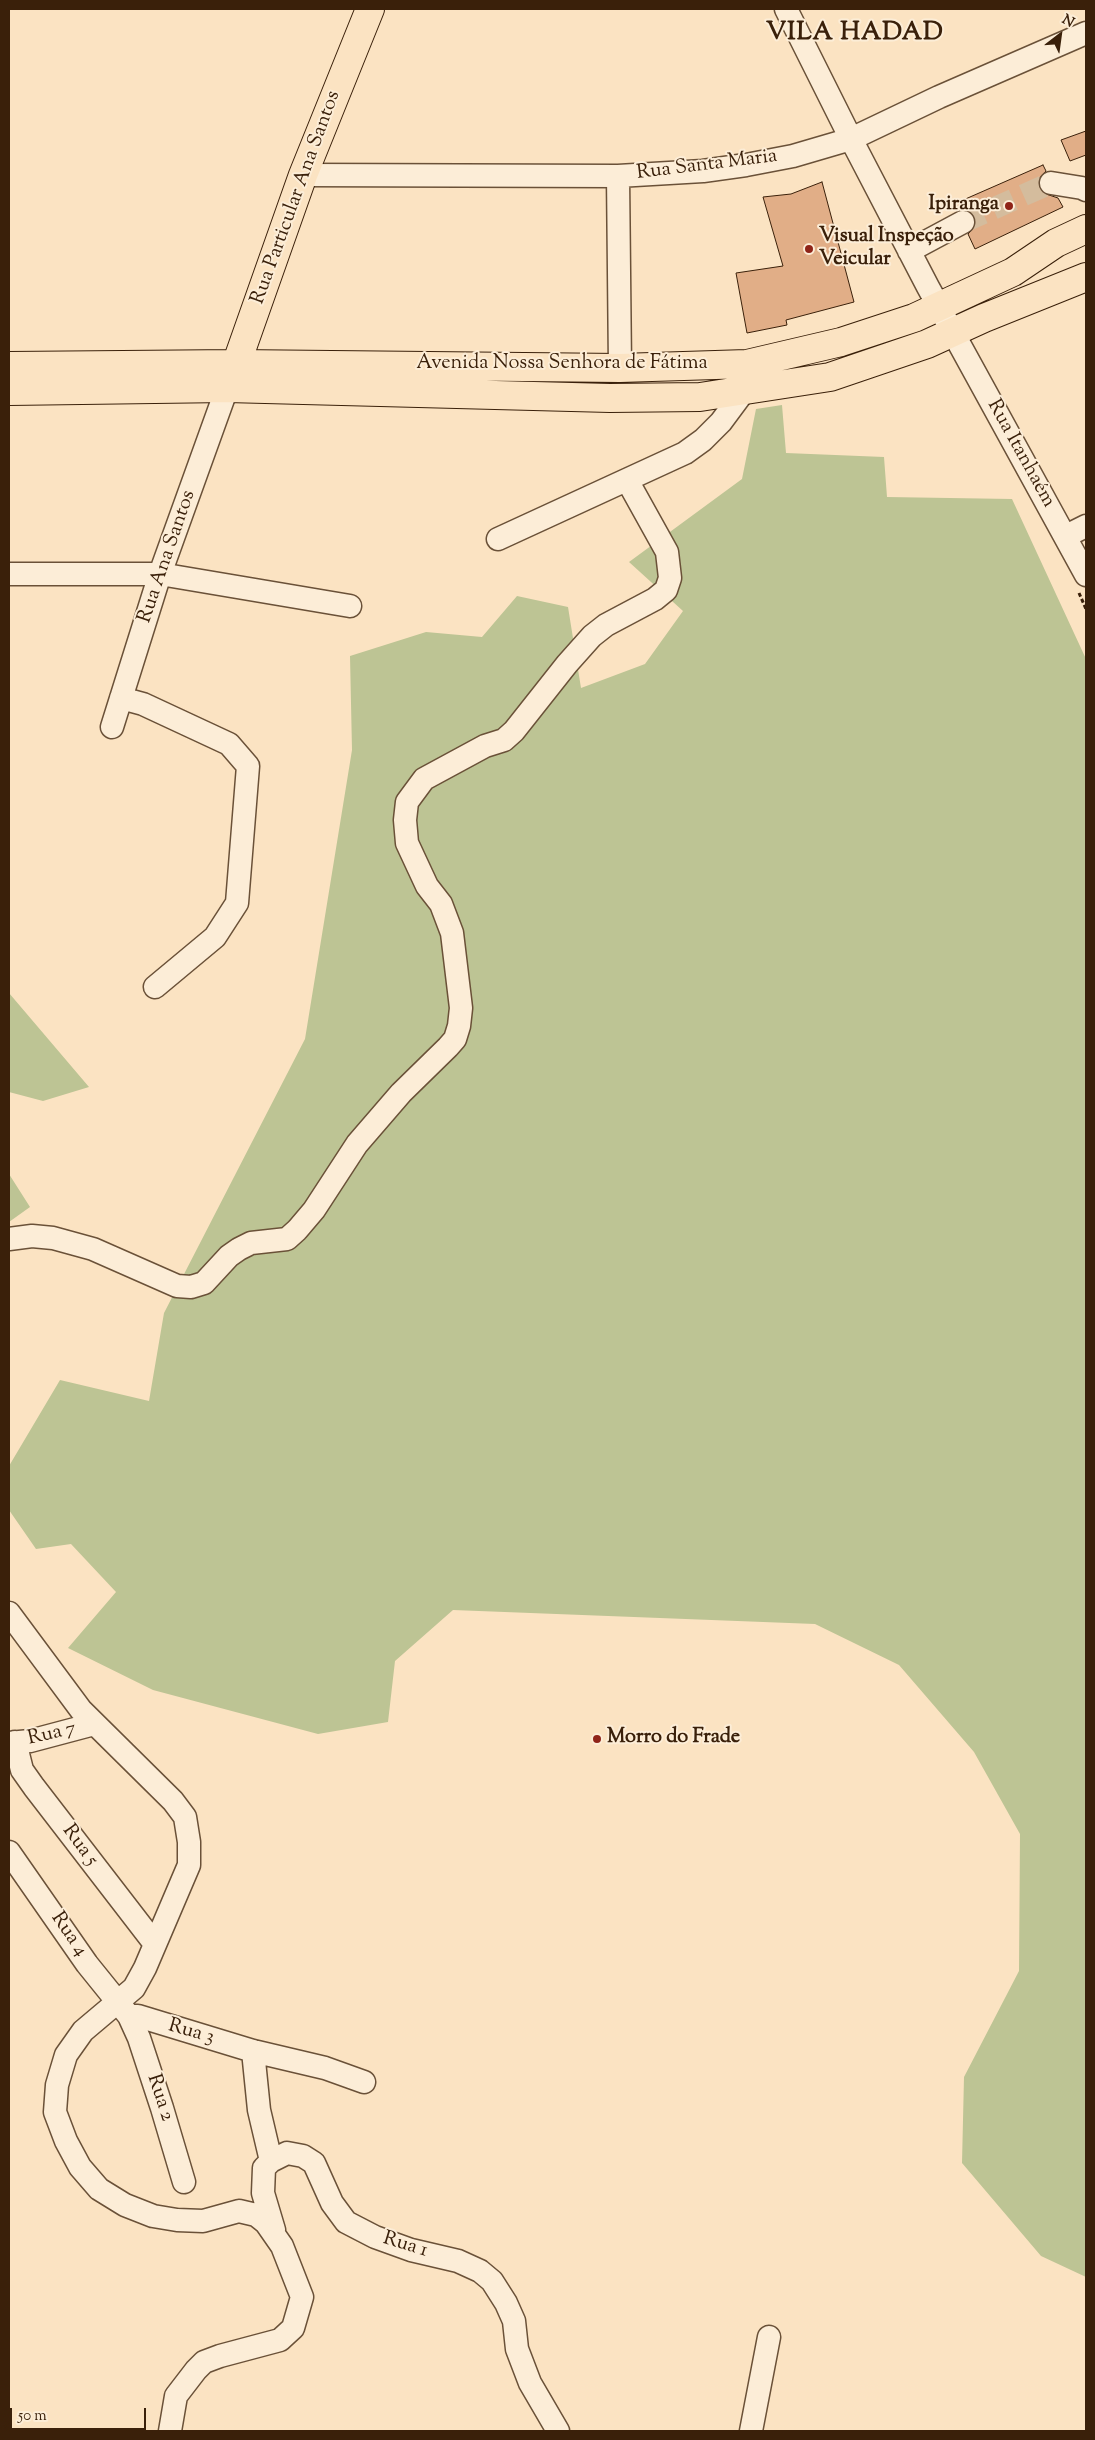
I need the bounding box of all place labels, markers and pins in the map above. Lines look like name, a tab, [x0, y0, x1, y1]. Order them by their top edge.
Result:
place label: Ipiranga	[928, 194, 999, 218]
marker: Ipiranga	[1003, 200, 1015, 212]
place label: Visual Inspeção Veicular	[819, 226, 954, 273]
marker: Visual Inspeção Veicular	[803, 243, 815, 255]
place label: Morro do Frade	[607, 1727, 740, 1751]
marker: Morro do Frade	[591, 1733, 603, 1745]

